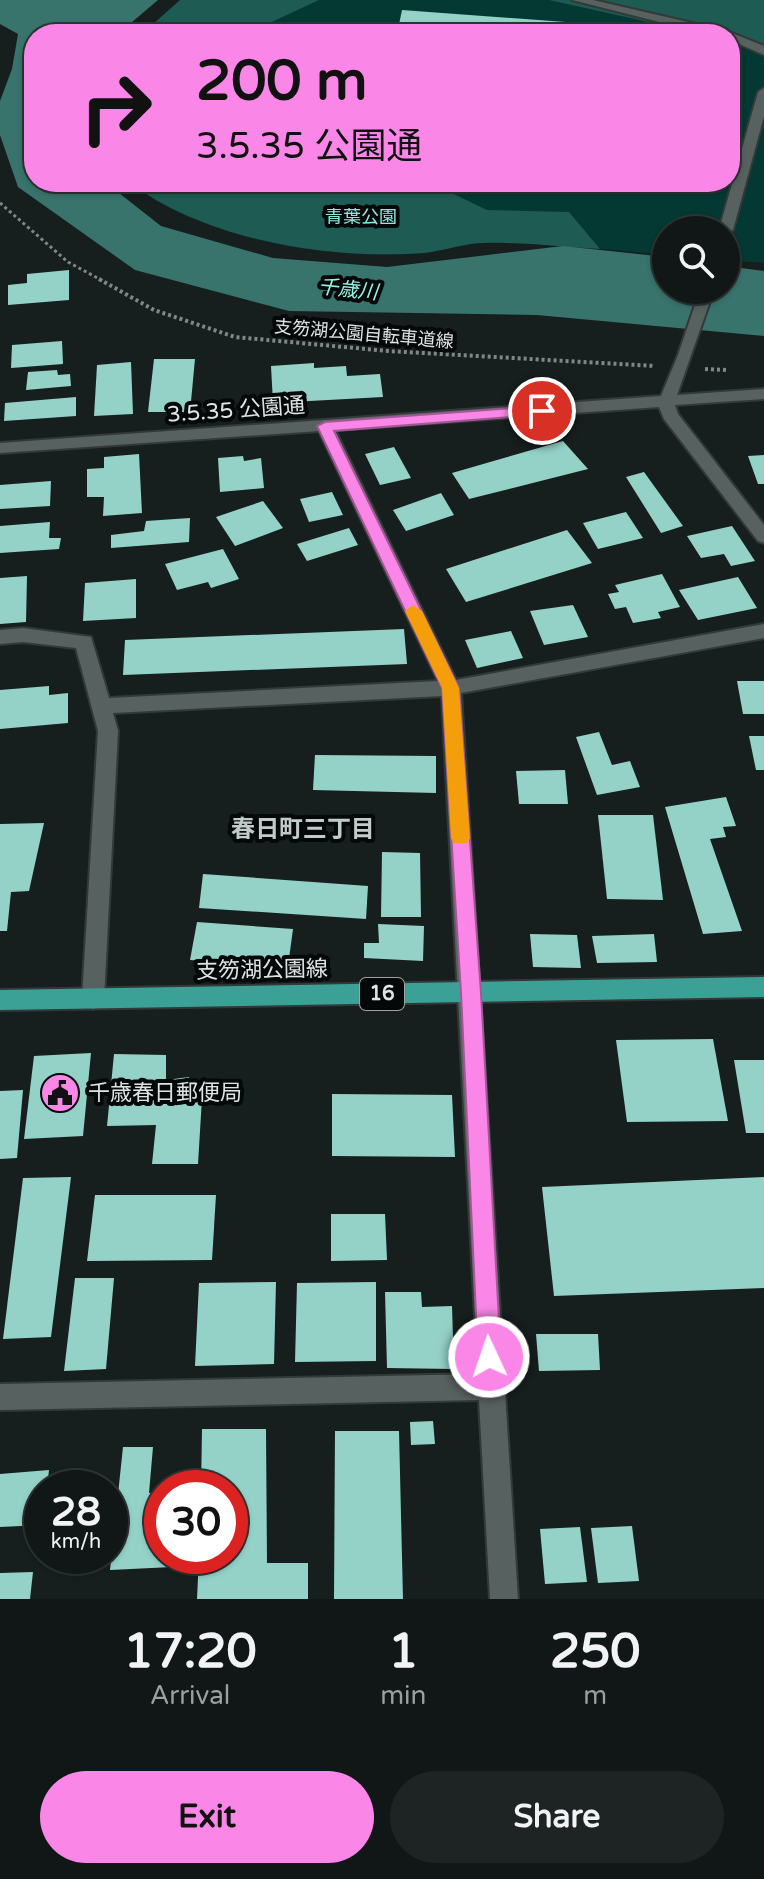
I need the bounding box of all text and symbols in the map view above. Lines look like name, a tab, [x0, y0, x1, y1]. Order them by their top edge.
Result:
text: 200 m	[196, 48, 367, 115]
icon: right	[64, 56, 168, 160]
text: 3.5.35 公園通	[196, 125, 422, 168]
park label: 青葉公園	[325, 206, 397, 228]
map controls	[652, 216, 740, 304]
button: search	[652, 216, 740, 304]
water label: 千歳川	[317, 275, 381, 305]
street label: 支笏湖公園自転車道線	[273, 315, 455, 353]
pin	[508, 377, 576, 445]
icon: arrive	[520, 389, 564, 433]
street label: 3.5.35 公園通	[166, 392, 306, 428]
district label: 春日町三丁目	[231, 815, 375, 844]
street label: 支笏湖公園線	[196, 956, 328, 984]
road number: 16	[360, 978, 404, 1010]
public building icon: 千歳春日郵便局	[39, 1072, 81, 1114]
place label: 千歳春日郵便局	[88, 1080, 242, 1106]
position arrow	[447, 1315, 531, 1399]
speed limit sign: 30	[144, 1470, 248, 1574]
text: 28	[51, 1488, 101, 1536]
text: km/h	[51, 1530, 101, 1554]
text: 17:20	[124, 1623, 257, 1681]
text: 1	[388, 1623, 418, 1681]
text: 250	[550, 1623, 640, 1681]
text: Arrival	[150, 1680, 230, 1711]
text: min	[380, 1680, 426, 1711]
text: m	[583, 1680, 607, 1711]
button: Exit	[40, 1771, 374, 1863]
button: Share	[390, 1771, 724, 1863]

